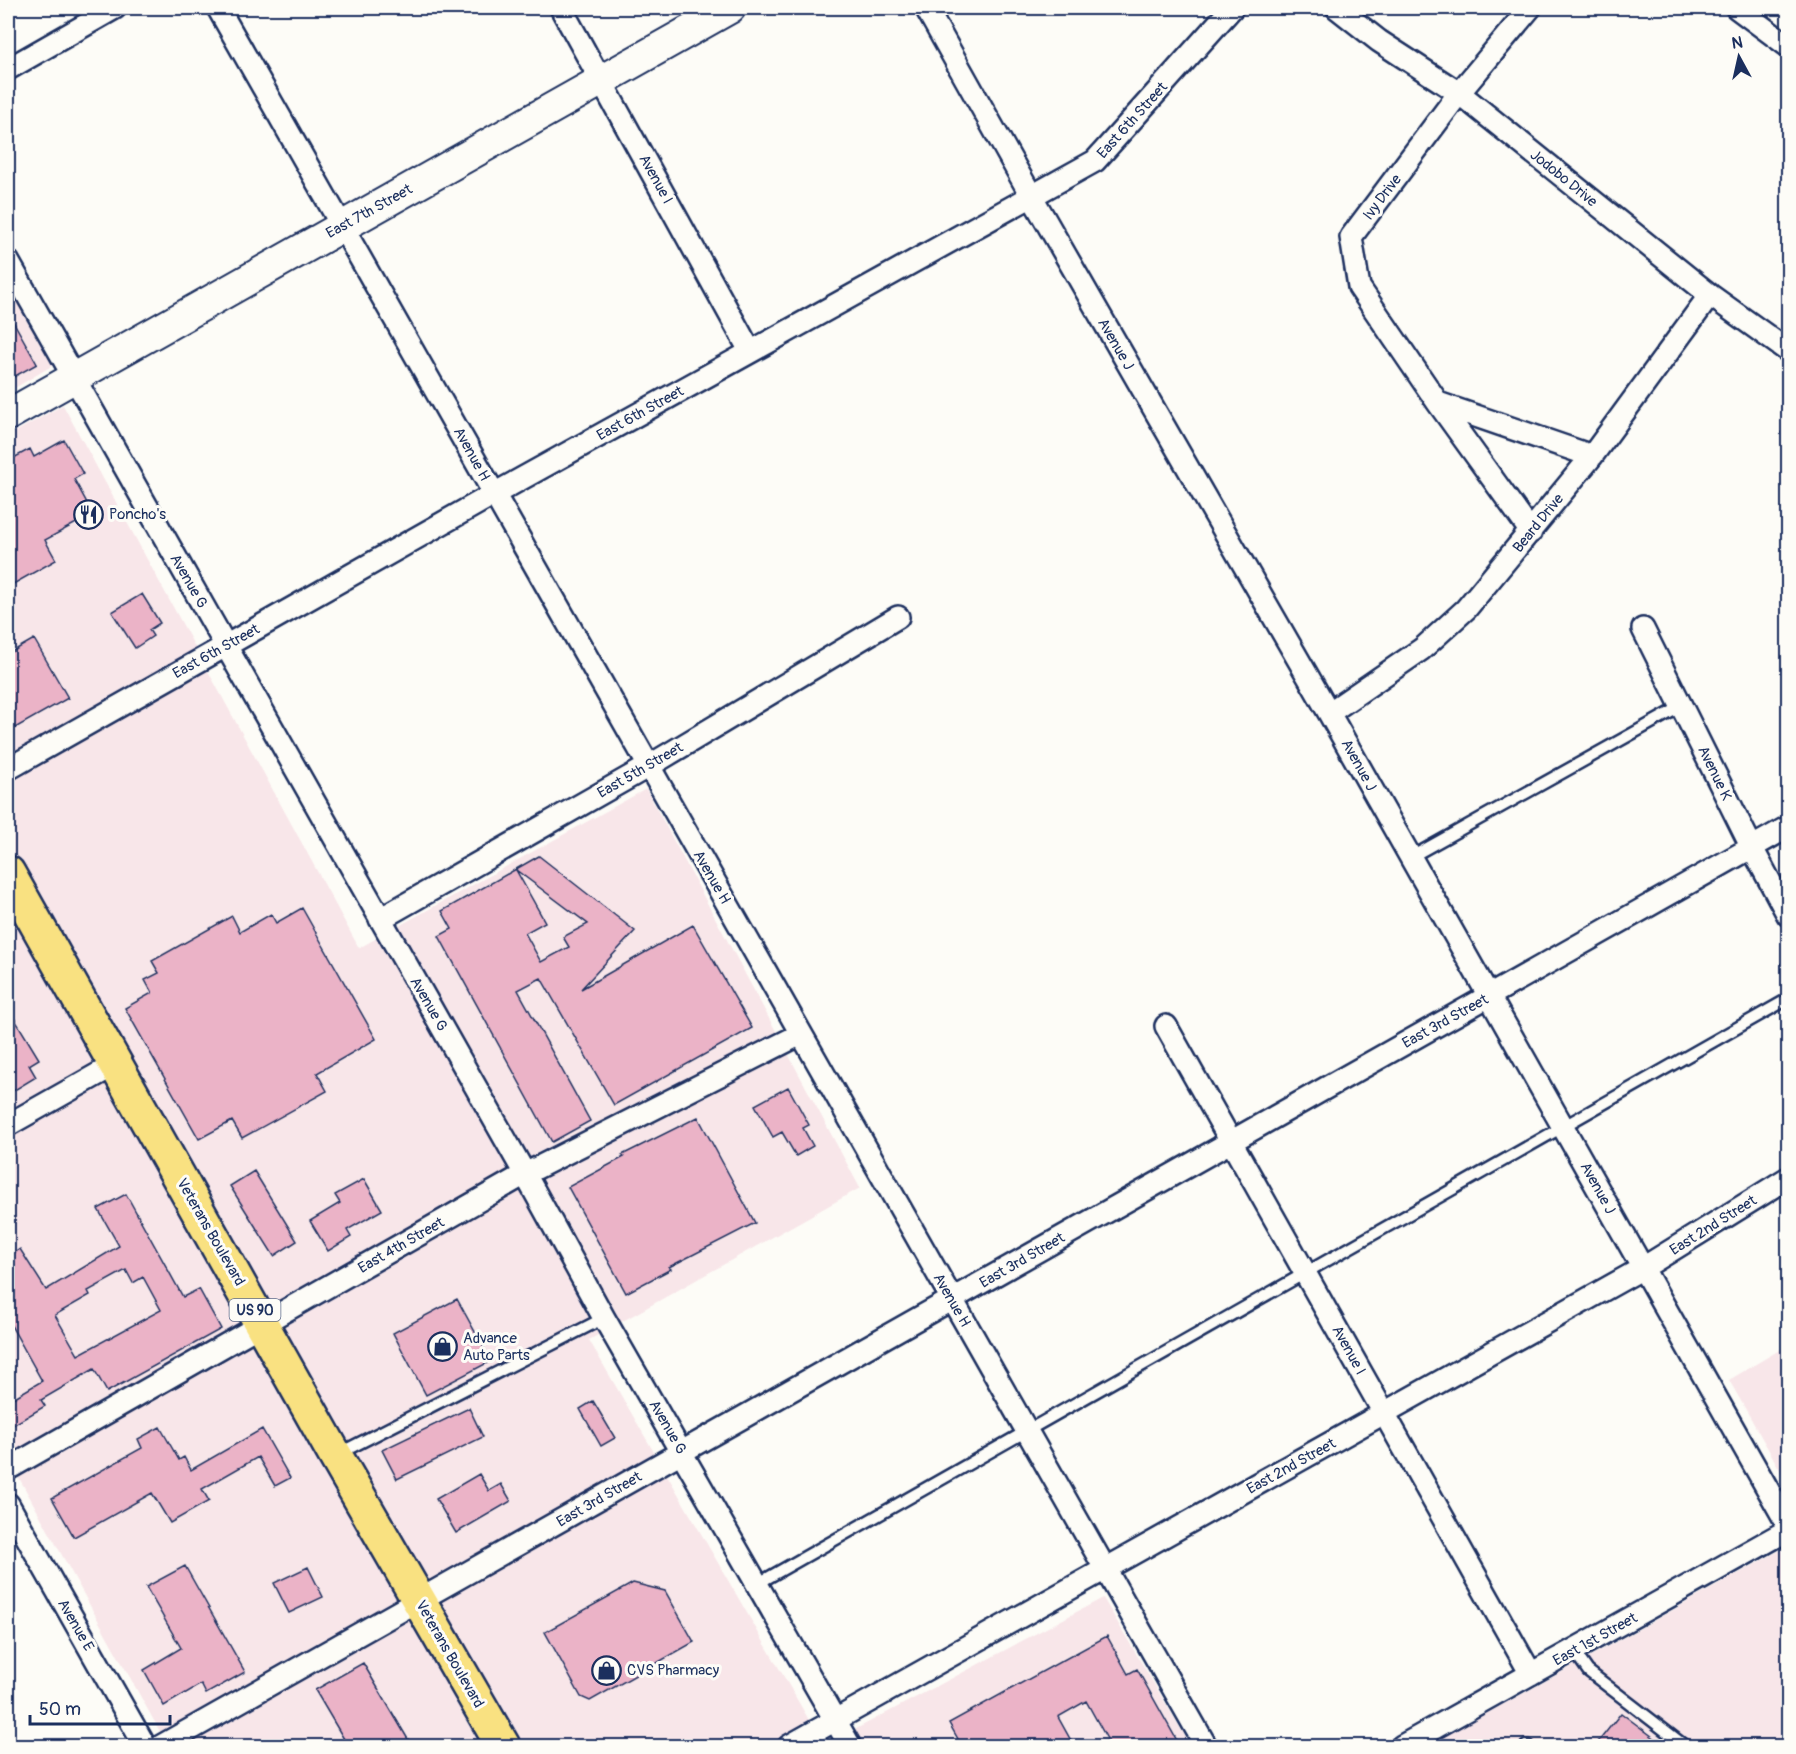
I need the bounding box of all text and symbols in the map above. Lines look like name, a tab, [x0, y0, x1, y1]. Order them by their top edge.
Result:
north arrow	[1709, 27, 1769, 87]
text: N	[1730, 32, 1744, 54]
street label: East 6th Street	[1093, 77, 1172, 163]
street label: Jodobo Drive	[1526, 145, 1602, 212]
street label: Avenue I	[634, 151, 677, 207]
street label: Ivy Drive	[1359, 170, 1406, 224]
street label: East 7th Street	[323, 179, 417, 243]
street label: Avenue J	[1093, 315, 1138, 373]
street label: East 6th Street	[593, 381, 688, 445]
street label: Avenue H	[449, 424, 494, 485]
street label: Beard Drive	[1509, 489, 1568, 557]
restaurant icon: Poncho's	[72, 498, 104, 530]
place label: Poncho's	[109, 505, 166, 524]
street label: Avenue G	[166, 551, 212, 612]
street label: East 6th Street	[169, 619, 264, 683]
street label: Avenue J	[1337, 736, 1381, 795]
street label: East 5th Street	[594, 738, 687, 803]
street label: Avenue K	[1693, 743, 1736, 804]
street label: Avenue H	[689, 847, 735, 907]
street label: Avenue G	[406, 974, 452, 1035]
street label: East 3rd Street	[1399, 990, 1492, 1053]
street label: Avenue J	[1576, 1159, 1620, 1218]
street label: Veterans Boulevard	[172, 1175, 249, 1289]
street label: East 2nd Street	[1666, 1191, 1761, 1260]
street label: East 4th Street	[355, 1213, 449, 1278]
street label: East 3rd Street	[976, 1228, 1069, 1293]
street label: Avenue H	[929, 1270, 975, 1330]
road number: US 90	[230, 1299, 280, 1321]
street label: Avenue I	[1327, 1322, 1370, 1378]
place label: Advance Auto Parts	[463, 1329, 530, 1365]
shop icon: Advance Auto Parts	[426, 1331, 458, 1363]
street label: Avenue G	[645, 1397, 691, 1458]
street label: East 2nd Street	[1243, 1434, 1340, 1499]
street label: East 3rd Street	[553, 1467, 646, 1532]
street label: Avenue E	[53, 1596, 98, 1655]
street label: Veterans Boulevard	[411, 1597, 488, 1711]
street label: East 1st Street	[1550, 1608, 1641, 1670]
shop icon: CVS Pharmacy	[590, 1654, 622, 1686]
place label: CVS Pharmacy	[627, 1661, 720, 1680]
scale bar	[30, 1688, 170, 1726]
text: 50 m	[39, 1698, 81, 1721]

